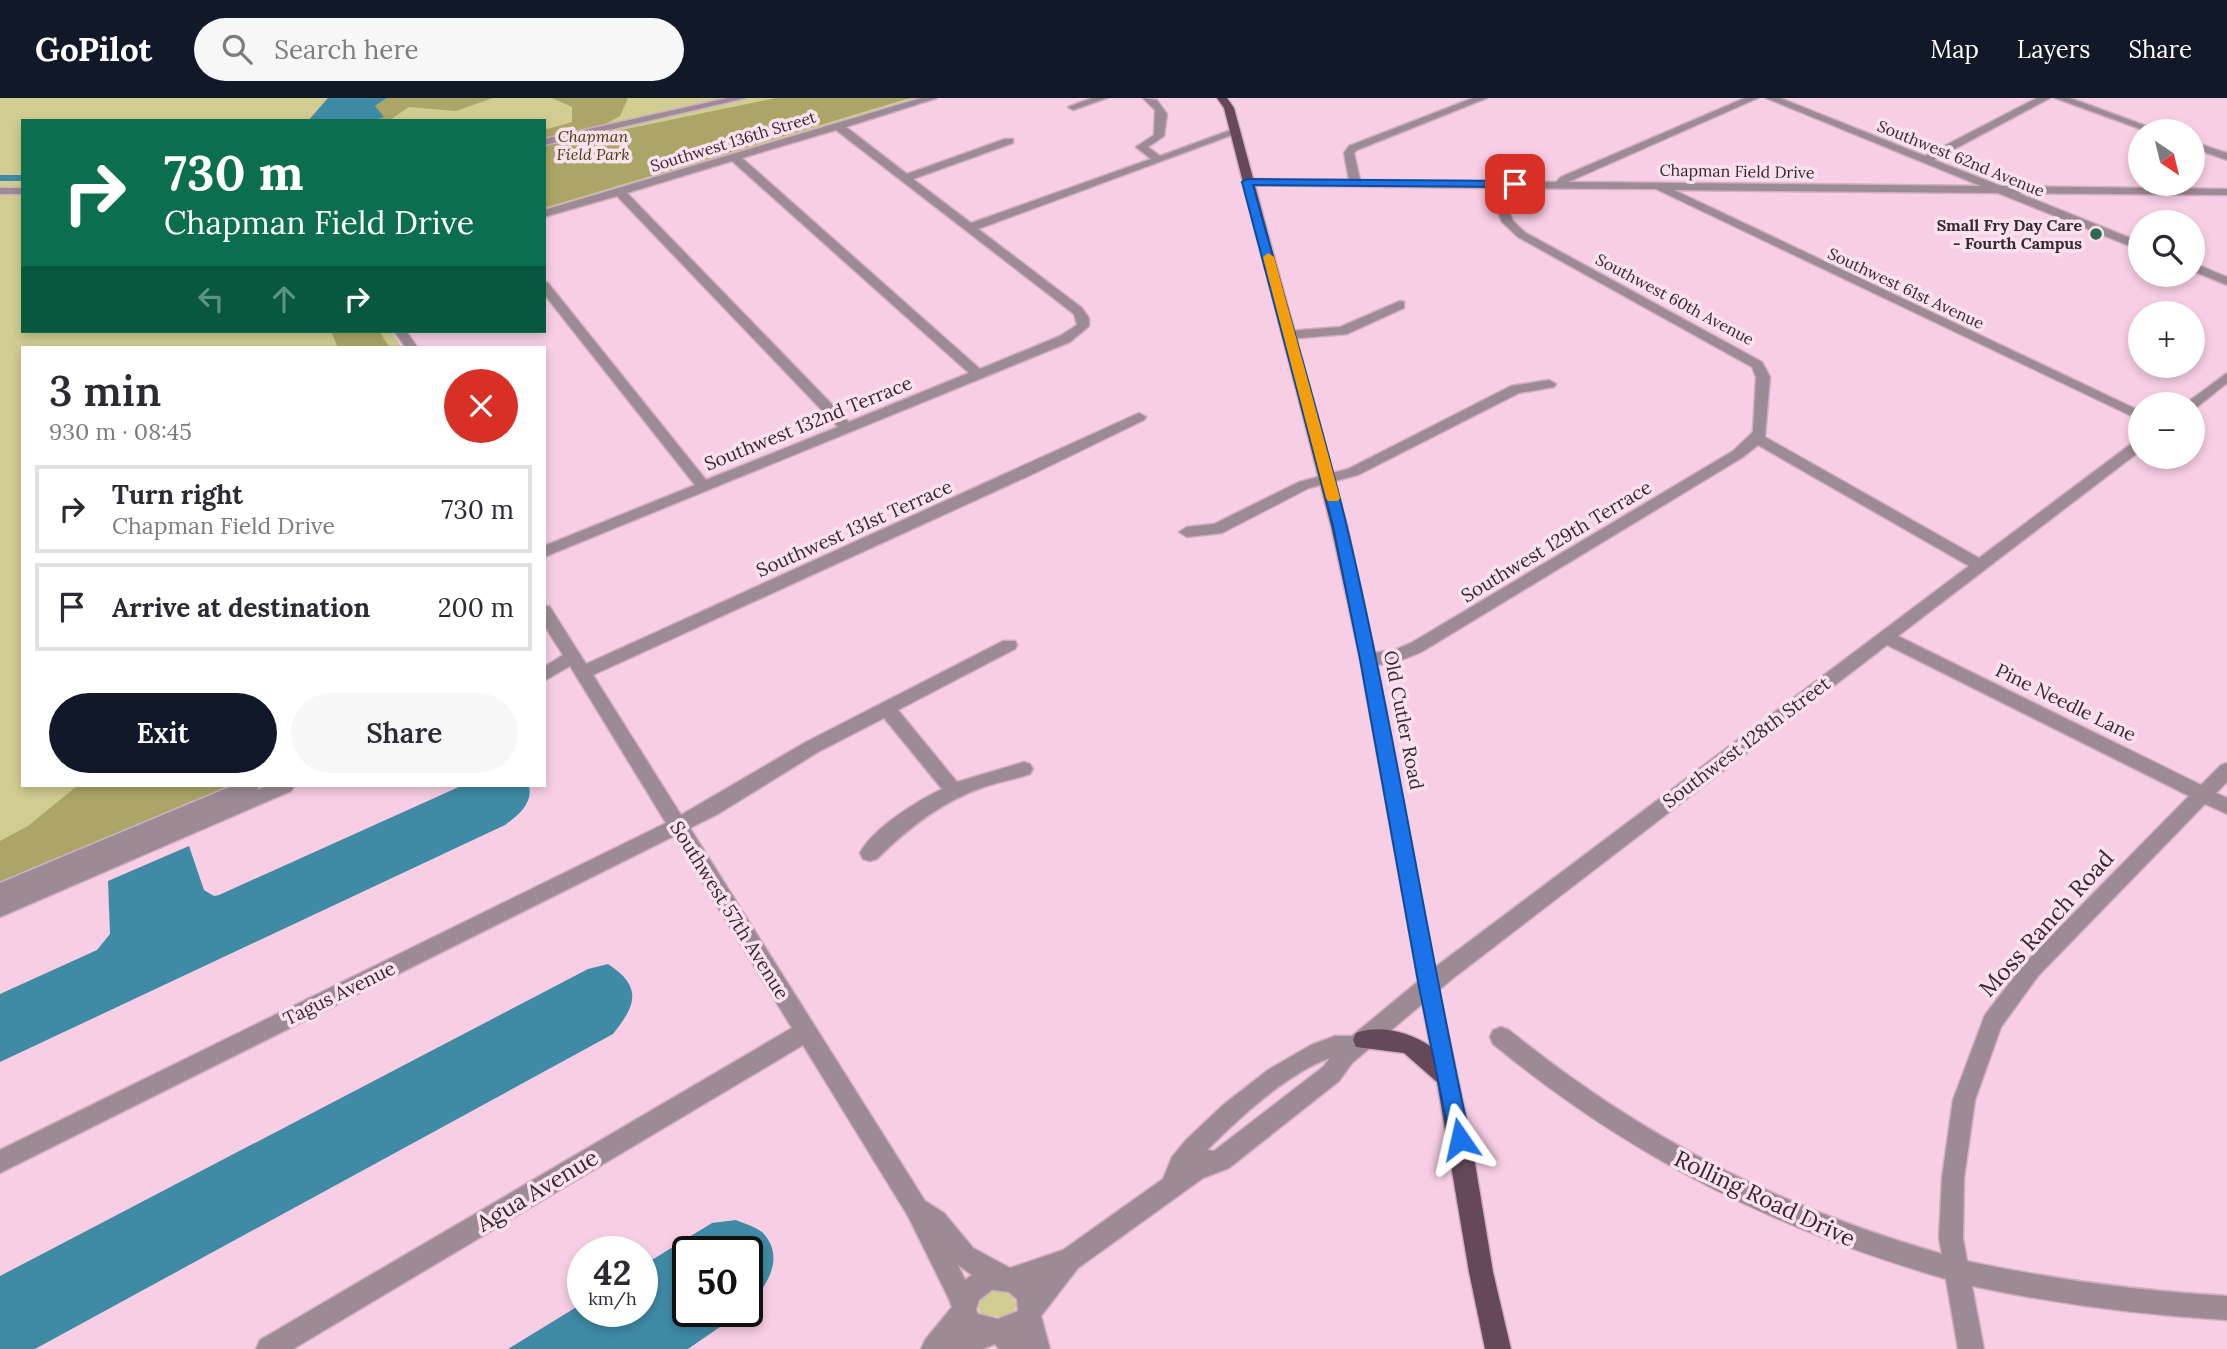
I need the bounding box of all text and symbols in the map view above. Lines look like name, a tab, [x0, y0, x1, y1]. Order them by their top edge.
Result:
search box	[194, 18, 684, 81]
text: GoPilot	[35, 28, 152, 70]
icon: search	[218, 30, 256, 68]
text: Search here	[274, 33, 419, 66]
text: Map	[1930, 34, 1979, 65]
text: Layers	[2017, 34, 2090, 65]
text: Share	[2128, 34, 2192, 65]
street label: Southwest 136th Street	[648, 106, 819, 176]
street label: Southwest 62nd Avenue	[1875, 115, 2048, 201]
north arrow	[2128, 119, 2205, 196]
map controls	[2128, 119, 2205, 469]
park label: Chapman Field Park	[556, 126, 630, 164]
text: 730 m	[164, 141, 304, 203]
icon: right	[49, 147, 140, 238]
pin	[1485, 154, 1545, 214]
street label: Chapman Field Drive	[1659, 160, 1815, 182]
icon: arrive	[1496, 165, 1534, 203]
text: Chapman Field Drive	[164, 202, 474, 243]
button: search	[2128, 210, 2205, 287]
place label: Small Fry Day Care - Fourth Campus	[1937, 215, 2082, 253]
marker: Small Fry Day Care - Fourth Campus	[2088, 226, 2104, 242]
street label: Southwest 61st Avenue	[1825, 243, 1988, 333]
street label: Southwest 60th Avenue	[1592, 249, 1758, 349]
icon: left	[192, 280, 230, 318]
icon: ahead	[265, 280, 303, 318]
icon: right	[338, 280, 376, 318]
button: +	[2128, 301, 2205, 378]
text: 3 min	[49, 364, 161, 418]
button: close	[444, 369, 518, 443]
street label: Southwest 132nd Terrace	[701, 370, 915, 476]
button: −	[2128, 392, 2205, 469]
text: 930 m · 08:45	[49, 417, 192, 446]
street label: Southwest 131st Terrace	[752, 474, 956, 582]
street label: Southwest 129th Terrace	[1456, 475, 1656, 607]
text: Turn right	[112, 478, 243, 511]
icon: right	[53, 490, 91, 528]
text: 730 m	[441, 493, 514, 526]
text: Chapman Field Drive	[112, 511, 335, 540]
icon: arrive	[53, 588, 91, 626]
text: Arrive at destination	[112, 591, 370, 624]
text: 200 m	[438, 591, 514, 624]
street label: Old Cutler Road	[1379, 648, 1429, 792]
street label: Pine Needle Lane	[1992, 658, 2140, 746]
street label: Southwest 128th Street	[1657, 671, 1835, 813]
button: Exit	[49, 693, 277, 773]
button: Share	[291, 693, 518, 773]
street label: Southwest 57th Avenue	[665, 816, 795, 1004]
street label: Moss Ranch Road	[1973, 843, 2120, 1002]
street label: Tagus Avenue	[279, 956, 399, 1030]
position arrow	[1423, 1102, 1497, 1176]
street label: Agua Avenue	[470, 1142, 603, 1238]
street label: Rolling Road Drive	[1670, 1143, 1860, 1253]
speed limit sign: 50	[672, 1236, 763, 1327]
text: 42	[594, 1250, 631, 1295]
text: km/h	[588, 1287, 637, 1310]

